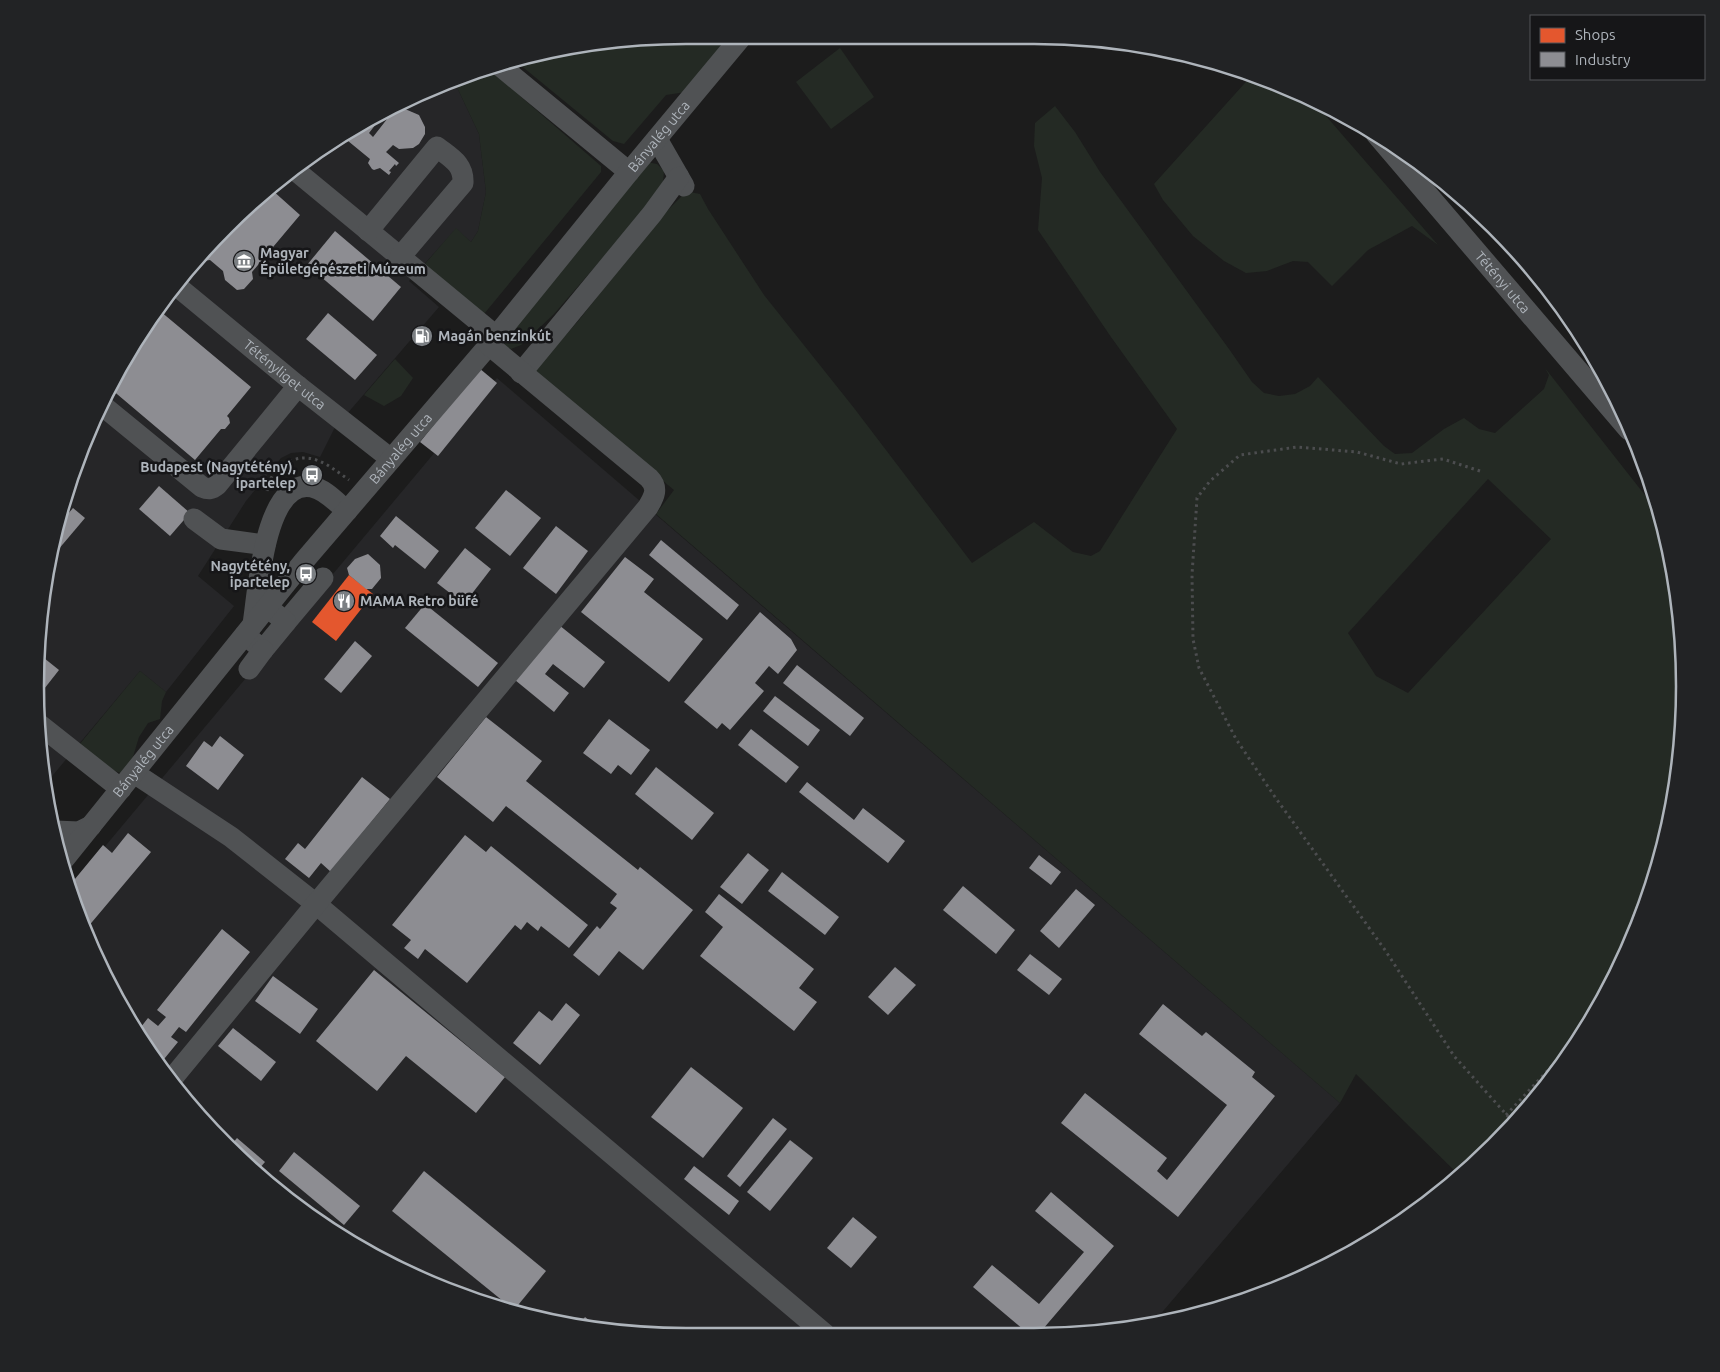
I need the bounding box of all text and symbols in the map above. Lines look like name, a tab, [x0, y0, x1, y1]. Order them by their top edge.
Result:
legend	[1530, 15, 1705, 80]
text: Shops	[1575, 26, 1616, 43]
text: Industry	[1575, 51, 1630, 68]
street label: Bányalég utca	[624, 97, 693, 175]
place label: Magyar Épületgépészeti Múzeum	[260, 245, 426, 277]
street label: Tétényi utca	[1472, 248, 1534, 317]
museum icon: Magyar Épületgépészeti Múzeum	[232, 249, 256, 273]
fuel station icon: Magán benzinkút	[410, 324, 434, 348]
place label: Magán benzinkút	[438, 328, 551, 344]
street label: Tétényliget utca	[240, 336, 329, 413]
street label: Bányalég utca	[366, 410, 435, 487]
place label: Budapest (Nagytétény), ipartelep	[140, 459, 296, 491]
bus stop icon: Budapest (Nagytétény), ipartelep	[300, 463, 324, 487]
place label: Nagytétény, ipartelep	[210, 558, 290, 590]
bus stop icon: Nagytétény, ipartelep	[294, 562, 318, 586]
restaurant icon: MAMA Retro büfé	[332, 589, 356, 613]
place label: MAMA Retro büfé	[360, 593, 479, 609]
street label: Bányalég utca	[109, 722, 177, 800]

